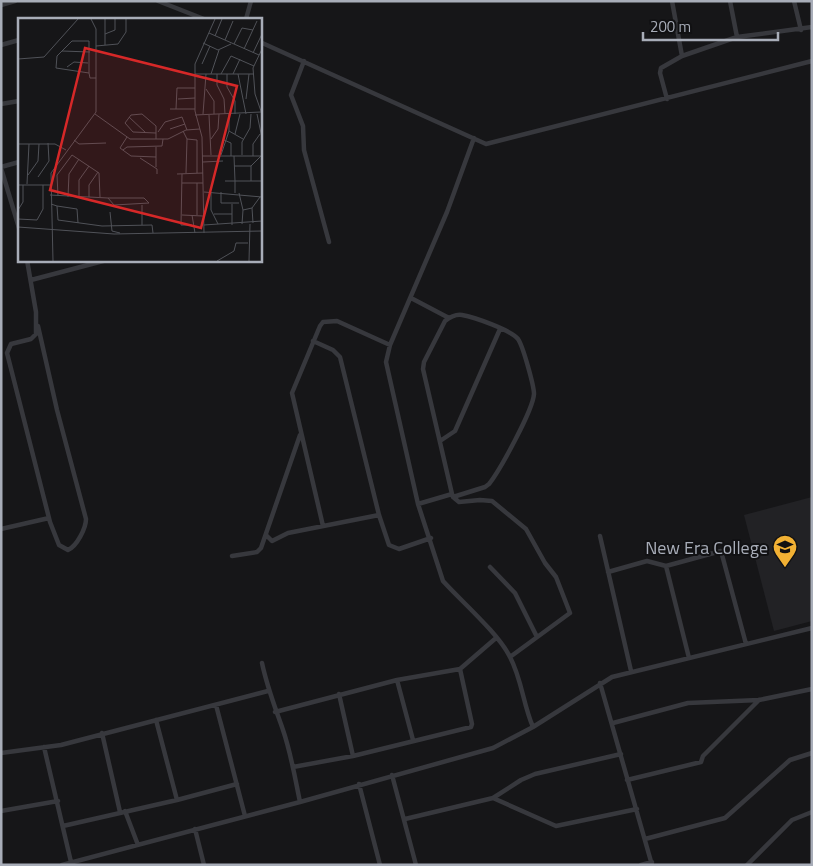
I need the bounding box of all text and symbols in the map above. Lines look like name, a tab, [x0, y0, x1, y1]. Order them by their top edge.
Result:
scale bar	[643, 10, 778, 42]
text: 200 m	[650, 15, 691, 38]
inset map	[18, 18, 261, 261]
place label: New Era College	[645, 534, 768, 561]
school or university icon: New Era College	[772, 534, 798, 568]

